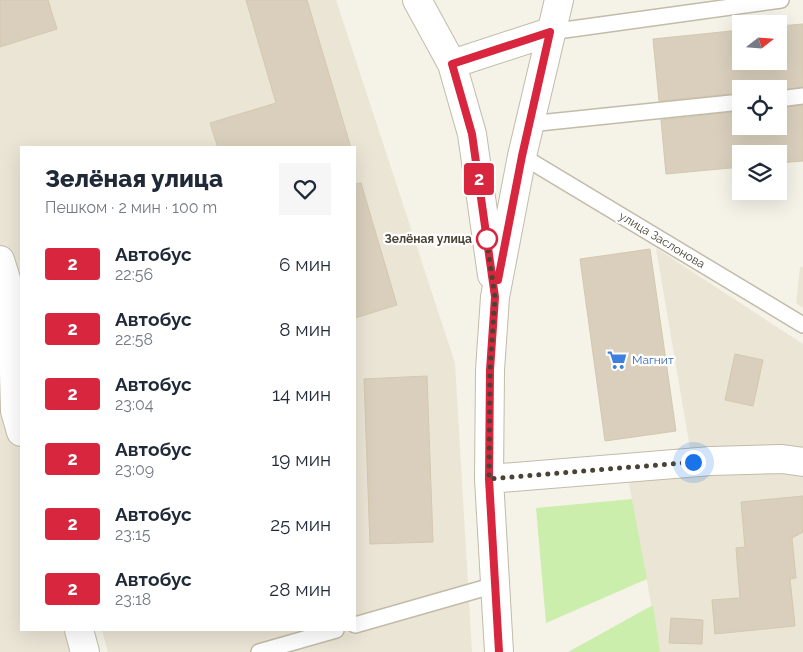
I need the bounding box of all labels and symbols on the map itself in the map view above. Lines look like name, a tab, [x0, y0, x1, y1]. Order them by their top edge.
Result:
north arrow	[732, 15, 788, 70]
line badge: 2	[463, 163, 495, 195]
street label: улица Заслонова	[617, 209, 707, 271]
marker: Зелёная улица	[476, 228, 498, 250]
place label: Зелёная улица	[384, 232, 472, 246]
supermarket icon: Магнит	[606, 349, 628, 371]
place label: Магнит	[632, 353, 674, 367]
your location	[681, 450, 706, 475]

